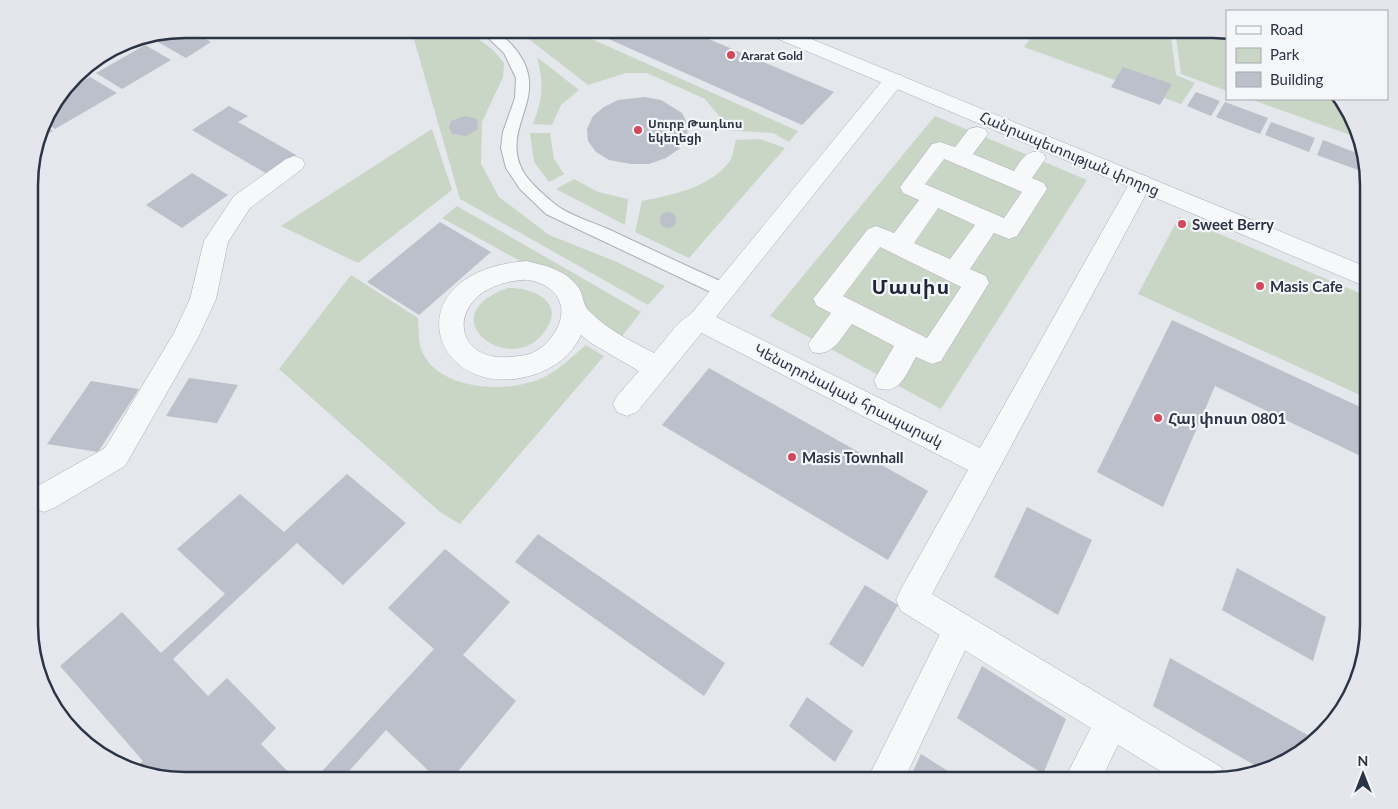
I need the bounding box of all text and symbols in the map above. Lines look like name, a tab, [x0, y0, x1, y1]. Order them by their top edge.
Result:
legend	[1226, 10, 1388, 100]
text: Road	[1270, 20, 1303, 38]
text: Park	[1270, 45, 1300, 63]
place label: Ararat Gold	[740, 48, 803, 63]
marker: Ararat Gold	[725, 49, 737, 61]
text: Building	[1270, 70, 1323, 88]
street label: Հանրապետության փողոց	[977, 107, 1163, 200]
place label: Սուրբ Թադևոս եկեղեցի	[648, 116, 742, 145]
marker: Սուրբ Թադևոս եկեղեցի	[632, 124, 644, 136]
place label: Sweet Berry	[1192, 215, 1274, 233]
marker: Sweet Berry	[1176, 218, 1188, 230]
district label: Մասիս	[872, 274, 950, 299]
place label: Masis Cafe	[1270, 277, 1343, 295]
marker: Masis Cafe	[1254, 280, 1266, 292]
street label: Կենտրոնական հրապարակ	[751, 339, 946, 451]
place label: Հայ փոստ 0801	[1168, 409, 1286, 428]
marker: Հայ փոստ 0801	[1152, 412, 1164, 424]
place label: Masis Townhall	[802, 448, 903, 466]
marker: Masis Townhall	[786, 451, 798, 463]
north arrow	[1338, 749, 1388, 799]
text: N	[1358, 752, 1368, 769]

